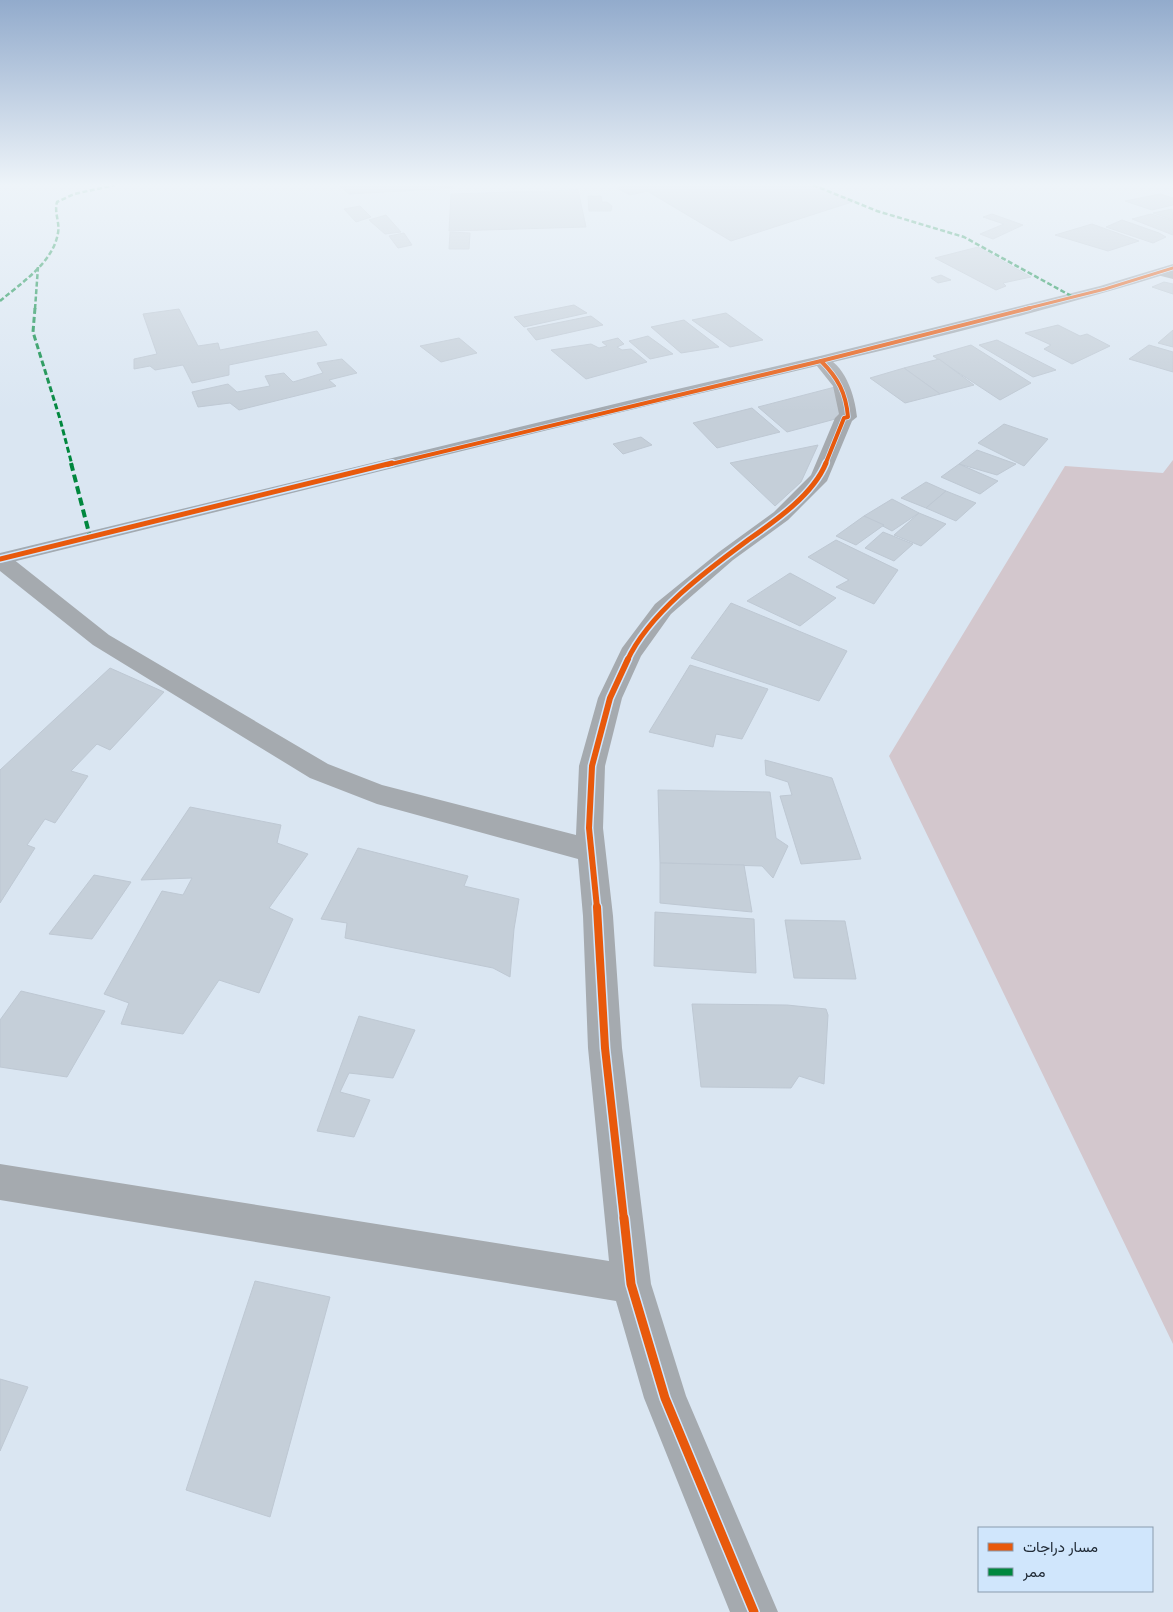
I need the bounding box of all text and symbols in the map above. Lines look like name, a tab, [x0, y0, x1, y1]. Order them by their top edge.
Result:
legend	[978, 1527, 1153, 1592]
text: مسار دراجات	[1023, 1538, 1098, 1556]
text: ممر	[1022, 1563, 1045, 1581]

